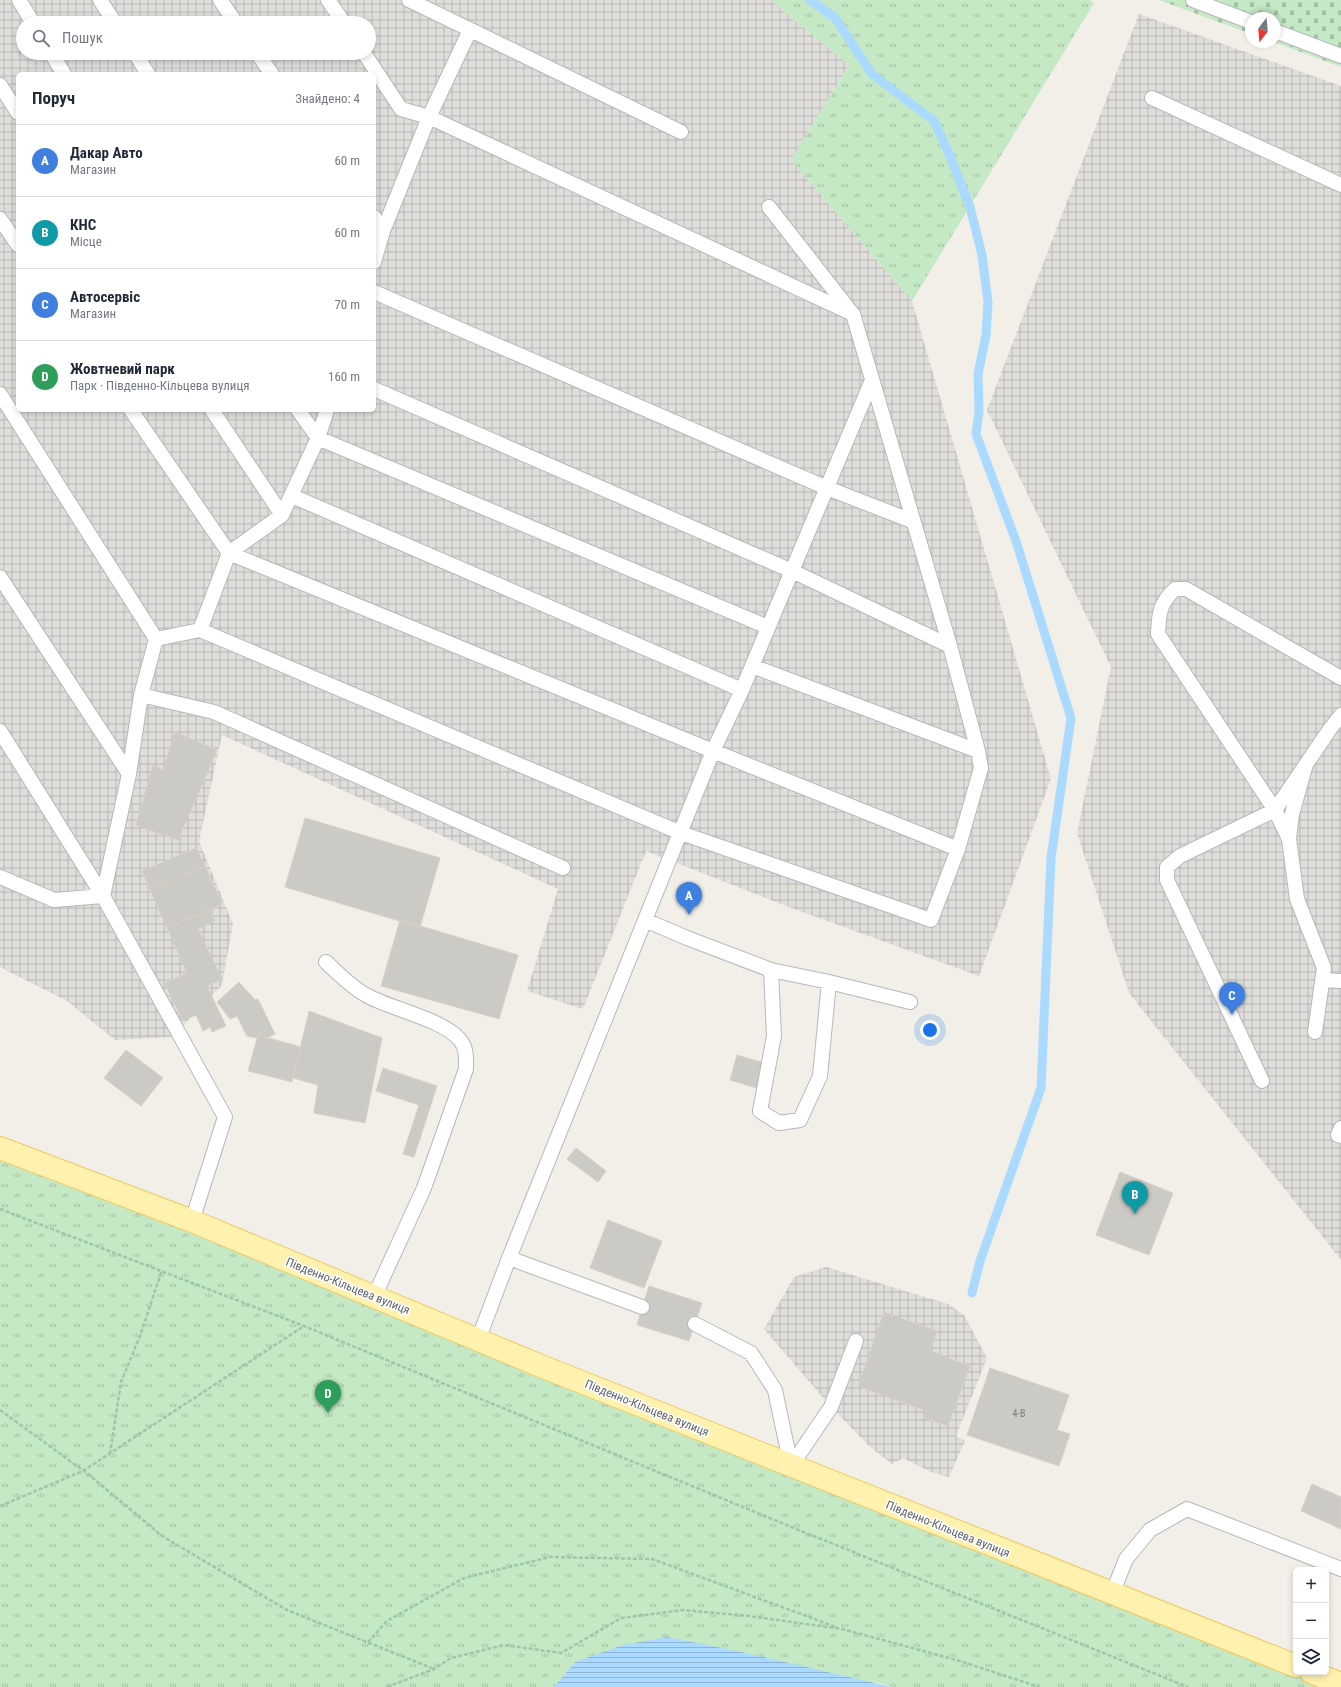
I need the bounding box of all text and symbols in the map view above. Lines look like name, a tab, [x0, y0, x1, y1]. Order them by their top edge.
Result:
north arrow	[1245, 12, 1281, 48]
search box	[16, 16, 376, 60]
icon: search	[30, 27, 52, 49]
text: Пошук	[62, 29, 103, 47]
text: Поруч	[32, 88, 75, 108]
text: Знайдено: 4	[295, 91, 360, 106]
text: Дакар Авто	[70, 144, 143, 162]
text: A	[41, 153, 49, 168]
text: 60 m	[334, 153, 360, 168]
text: Магазин	[70, 162, 116, 177]
text: КНС	[70, 216, 96, 234]
text: B	[41, 225, 49, 240]
text: 60 m	[334, 225, 360, 240]
text: Місце	[70, 234, 102, 249]
text: Автосервіс	[70, 288, 140, 306]
text: C	[41, 297, 49, 312]
text: 70 m	[334, 297, 360, 312]
text: Магазин	[70, 306, 116, 321]
text: Жовтневий парк	[70, 360, 175, 378]
text: D	[41, 369, 49, 384]
text: 160 m	[328, 369, 360, 384]
text: Парк · Південно-Кільцева вулиця	[70, 378, 250, 393]
pin: A	[676, 882, 702, 915]
pin: C	[1219, 982, 1245, 1015]
your location	[920, 1020, 940, 1040]
pin: B	[1122, 1181, 1148, 1214]
street label: Південно-Кільцева вулиця	[284, 1255, 412, 1317]
street label: Південно-Кільцева вулиця	[583, 1377, 711, 1439]
pin: D	[315, 1380, 341, 1413]
house number: 4-В	[1013, 1408, 1025, 1419]
street label: Південно-Кільцева вулиця	[884, 1498, 1012, 1560]
map controls	[1293, 1567, 1329, 1675]
button: +	[1293, 1567, 1329, 1603]
button: −	[1293, 1603, 1329, 1639]
button: layers	[1293, 1639, 1329, 1675]

